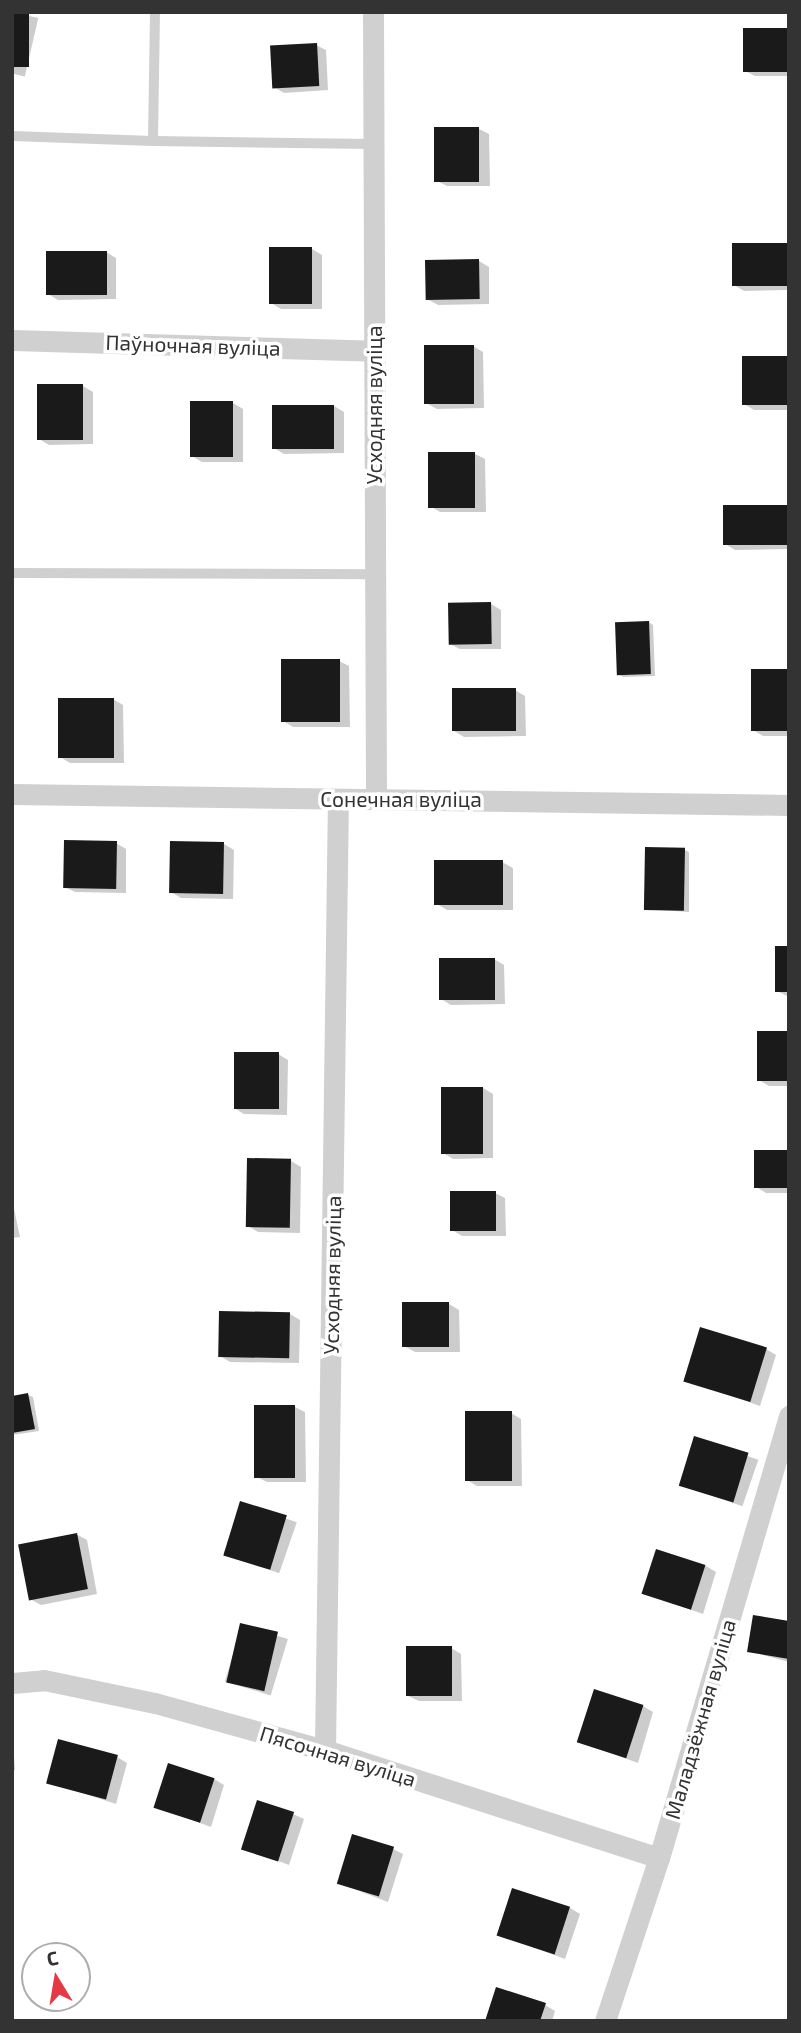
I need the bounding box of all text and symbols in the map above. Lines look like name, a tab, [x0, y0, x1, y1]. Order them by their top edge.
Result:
street label: Усходняя вуліца	[361, 325, 387, 485]
street label: Паўночная вуліца	[105, 329, 281, 361]
street label: Сонечная вуліца	[320, 786, 482, 812]
street label: Усходняя вуліца	[318, 1195, 346, 1355]
street label: Маладзёжная вуліца	[659, 1616, 741, 1822]
street label: Пясочная вуліца	[257, 1720, 419, 1792]
north arrow	[21, 1942, 91, 2012]
text: С	[45, 1946, 60, 1970]

